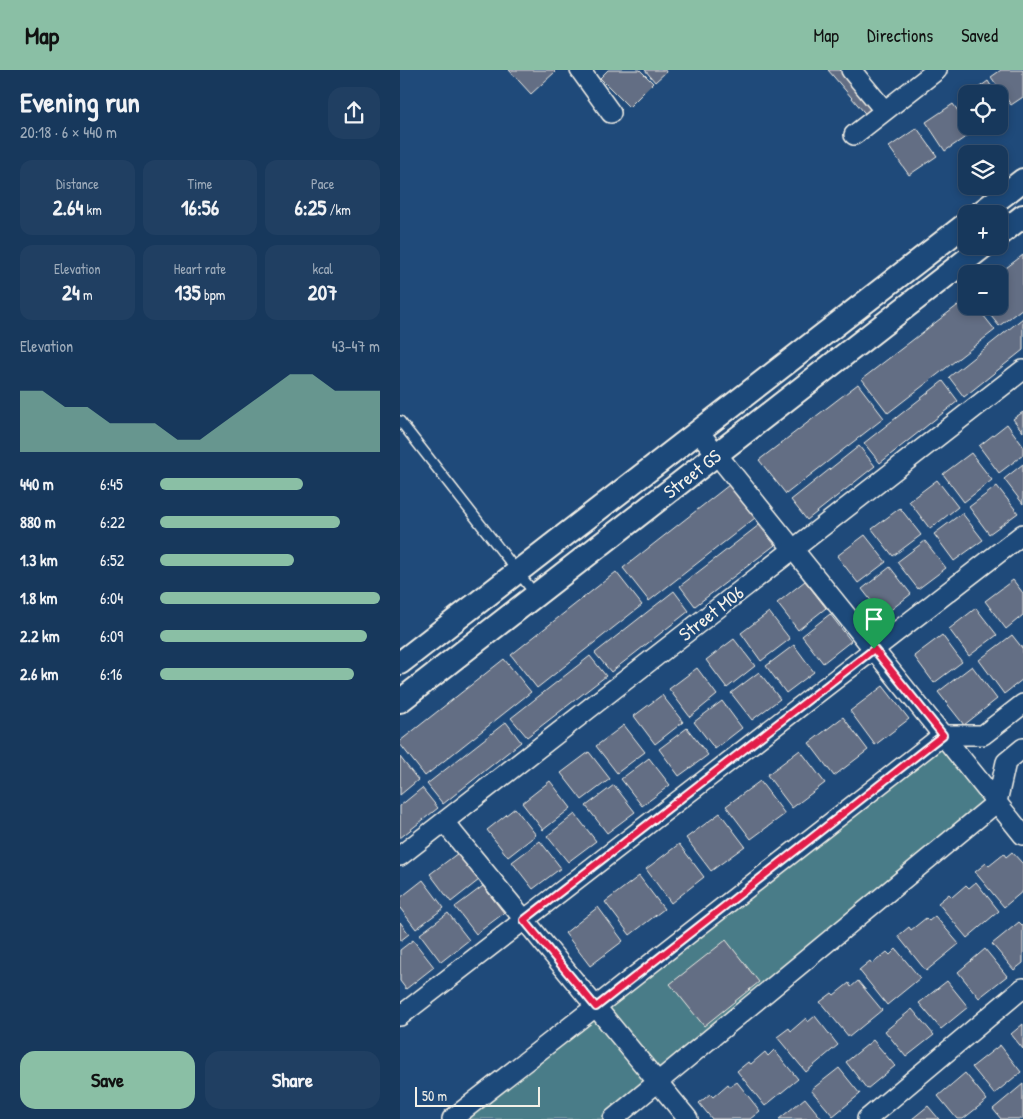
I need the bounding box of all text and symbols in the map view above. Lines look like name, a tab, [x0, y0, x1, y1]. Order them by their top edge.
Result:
text: Map	[25, 19, 59, 51]
text: Map	[814, 23, 839, 48]
text: Directions	[867, 23, 933, 48]
text: Saved	[961, 23, 998, 48]
text: Evening run	[20, 83, 140, 121]
map controls	[958, 85, 1008, 315]
button: locate	[958, 85, 1008, 135]
button: share	[328, 87, 380, 139]
text: 20:18 · 6 × 440 m	[20, 121, 117, 143]
button: layers	[958, 145, 1008, 195]
text: Distance	[56, 174, 99, 193]
text: Time	[188, 174, 212, 193]
text: Pace	[311, 174, 334, 193]
text: 2.64	[53, 193, 83, 222]
text: 16:56	[181, 193, 219, 222]
text: 6:25	[294, 193, 326, 222]
text: km	[83, 200, 102, 219]
text: /km	[326, 200, 351, 219]
button: +	[958, 205, 1008, 255]
text: Elevation	[54, 259, 101, 278]
text: Heart rate	[174, 259, 226, 278]
text: kcal	[312, 259, 333, 278]
button: −	[958, 265, 1008, 315]
text: 24	[62, 278, 80, 307]
text: 135	[175, 278, 201, 307]
text: 207	[308, 278, 337, 307]
text: m	[80, 285, 93, 304]
text: bpm	[201, 285, 225, 304]
text: Elevation	[20, 335, 73, 357]
text: 43–47 m	[332, 335, 380, 357]
street label: Street GS	[658, 443, 726, 504]
text: 440 m	[20, 473, 54, 495]
text: 6:45	[100, 473, 123, 495]
text: 880 m	[20, 511, 56, 533]
text: 6:22	[100, 511, 125, 533]
text: 1.3 km	[20, 549, 58, 571]
text: 6:52	[100, 549, 124, 571]
street label: Street M06	[673, 579, 749, 647]
text: 1.8 km	[20, 587, 57, 609]
text: 6:04	[100, 587, 123, 609]
pin	[853, 598, 895, 649]
icon: arrive	[860, 605, 888, 633]
text: 2.2 km	[20, 625, 60, 647]
text: 6:09	[100, 625, 123, 647]
text: 2.6 km	[20, 663, 59, 685]
text: 6:16	[100, 663, 122, 685]
button: Save	[20, 1051, 195, 1109]
button: Share	[205, 1051, 380, 1109]
scale bar	[415, 1084, 540, 1107]
text: 50 m	[422, 1086, 447, 1105]

